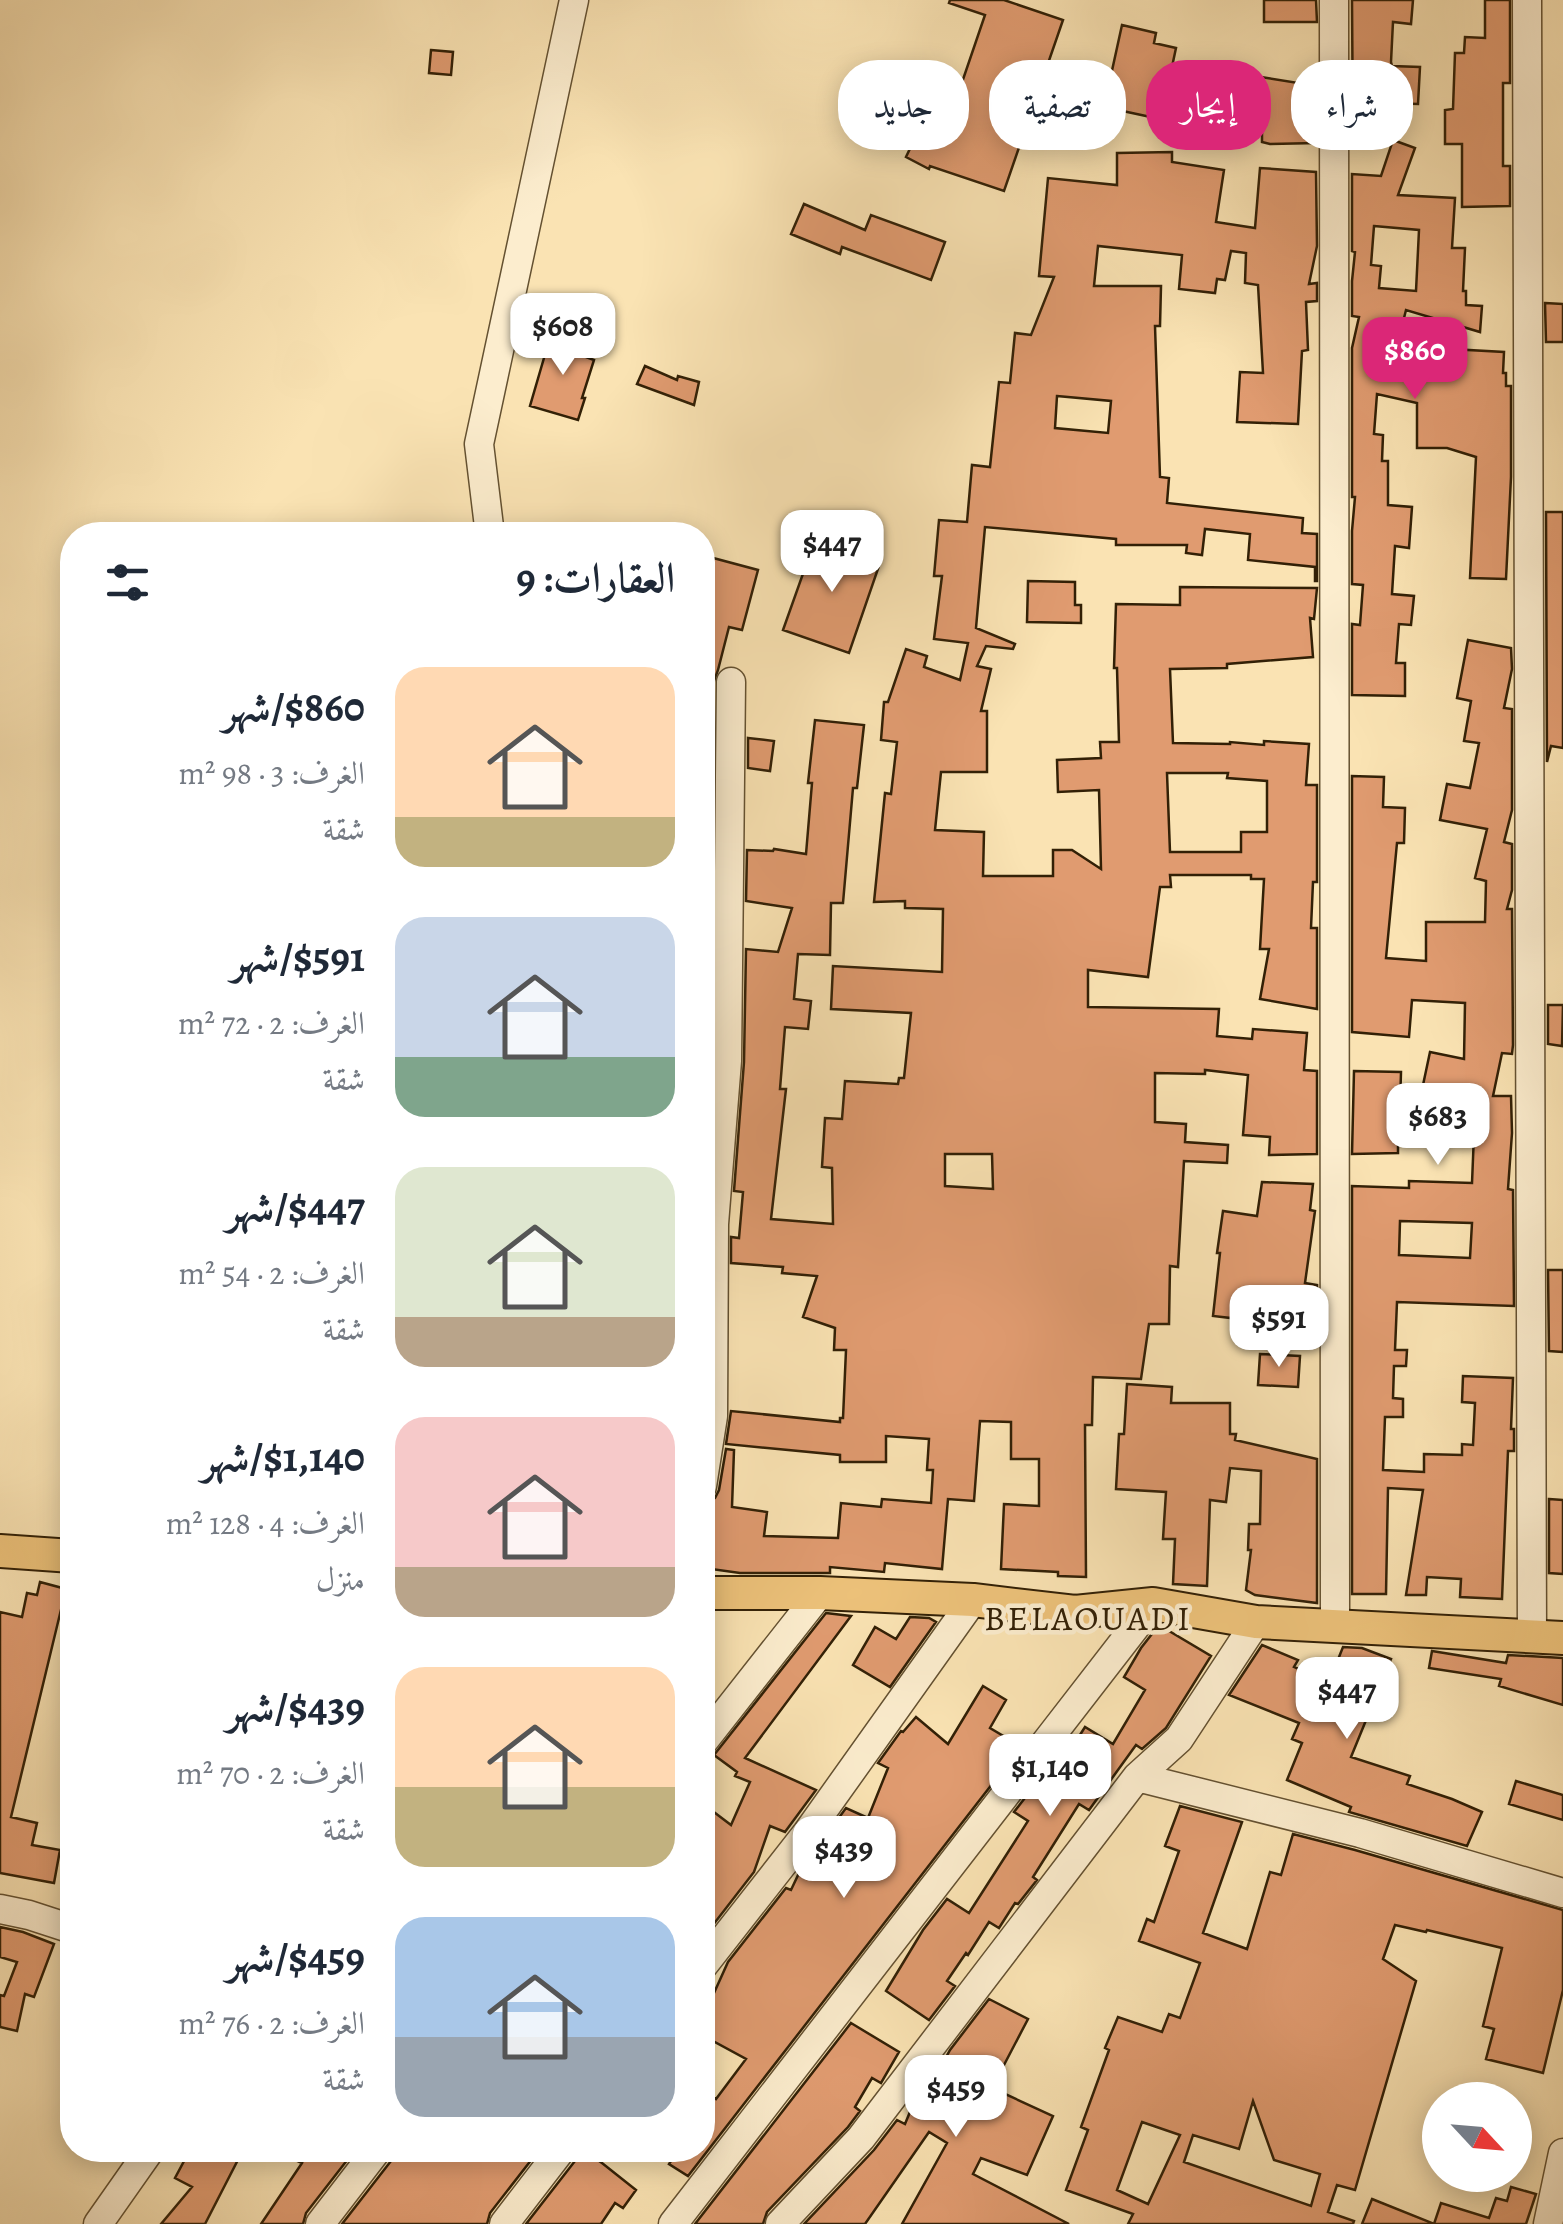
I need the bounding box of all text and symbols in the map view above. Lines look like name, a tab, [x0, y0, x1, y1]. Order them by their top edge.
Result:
chip: جديد	[838, 60, 969, 150]
chip: تصفية	[989, 60, 1126, 150]
chip: إيجار	[1146, 60, 1271, 150]
chip: شراء	[1291, 60, 1413, 150]
pin: $608	[504, 293, 622, 378]
text: $608	[532, 303, 594, 347]
pin: $860	[1356, 317, 1474, 402]
text: $860	[1384, 327, 1446, 371]
pin: $447	[773, 510, 891, 595]
text: $447	[803, 520, 861, 564]
text: العقارات: 9	[516, 549, 675, 606]
icon: filters	[100, 555, 155, 610]
text: $860/شهر	[223, 678, 365, 735]
icon: home	[475, 707, 595, 827]
text: الغرف: 3 · 98 m²	[178, 751, 365, 795]
text: شقة	[323, 807, 365, 851]
text: $591/شهر	[231, 928, 365, 985]
icon: home	[475, 957, 595, 1077]
text: الغرف: 2 · 72 m²	[178, 1001, 365, 1045]
text: شقة	[323, 1057, 365, 1101]
pin: $683	[1379, 1083, 1497, 1168]
text: $683	[1409, 1093, 1467, 1137]
text: $447/شهر	[226, 1178, 365, 1235]
icon: home	[475, 1207, 595, 1327]
text: الغرف: 2 · 54 m²	[178, 1251, 365, 1295]
pin: $591	[1220, 1285, 1338, 1370]
text: $591	[1252, 1295, 1306, 1339]
text: شقة	[323, 1307, 365, 1351]
text: $1,140/شهر	[201, 1428, 365, 1485]
icon: home	[475, 1457, 595, 1577]
text: الغرف: 4 · 128 m²	[166, 1501, 365, 1545]
text: منزل	[316, 1557, 365, 1601]
district label: BELAOUADI	[984, 1594, 1192, 1642]
pin: $447	[1288, 1657, 1406, 1742]
text: $447	[1318, 1667, 1376, 1711]
text: $439/شهر	[226, 1678, 365, 1735]
icon: home	[475, 1707, 595, 1827]
pin: $1,140	[969, 1734, 1131, 1819]
text: $1,140	[1011, 1744, 1089, 1788]
text: الغرف: 2 · 70 m²	[176, 1751, 365, 1795]
text: شقة	[323, 1807, 365, 1851]
pin: $439	[785, 1816, 903, 1901]
text: $439	[815, 1826, 873, 1870]
text: $459/شهر	[226, 1928, 365, 1985]
icon: home	[475, 1957, 595, 2077]
text: الغرف: 2 · 76 m²	[178, 2001, 365, 2045]
pin: $459	[897, 2055, 1015, 2140]
text: شقة	[323, 2057, 365, 2101]
text: $459	[927, 2065, 985, 2109]
north arrow	[1422, 2082, 1532, 2192]
map controls	[1422, 2082, 1532, 2192]

